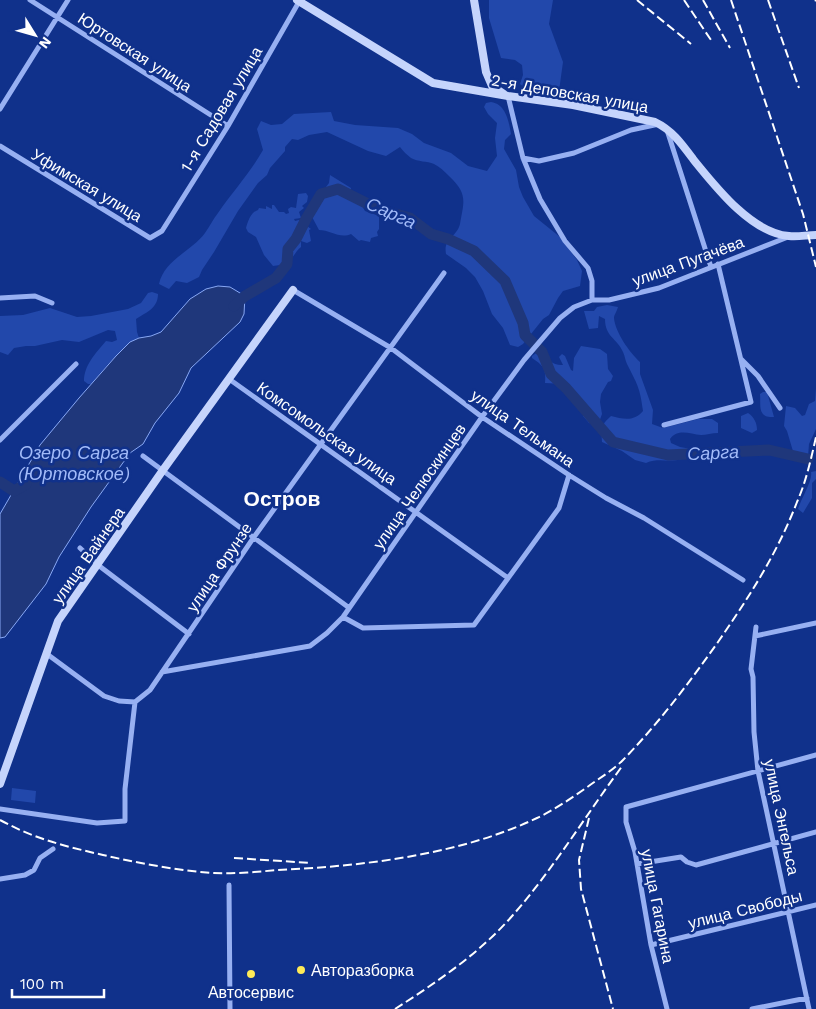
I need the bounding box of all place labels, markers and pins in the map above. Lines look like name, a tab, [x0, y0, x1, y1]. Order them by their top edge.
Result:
place label: Авторазборка	[311, 961, 414, 980]
marker: Авторазборка	[295, 964, 307, 976]
marker: Автосервис	[245, 968, 257, 980]
place label: Автосервис	[208, 983, 294, 1002]

